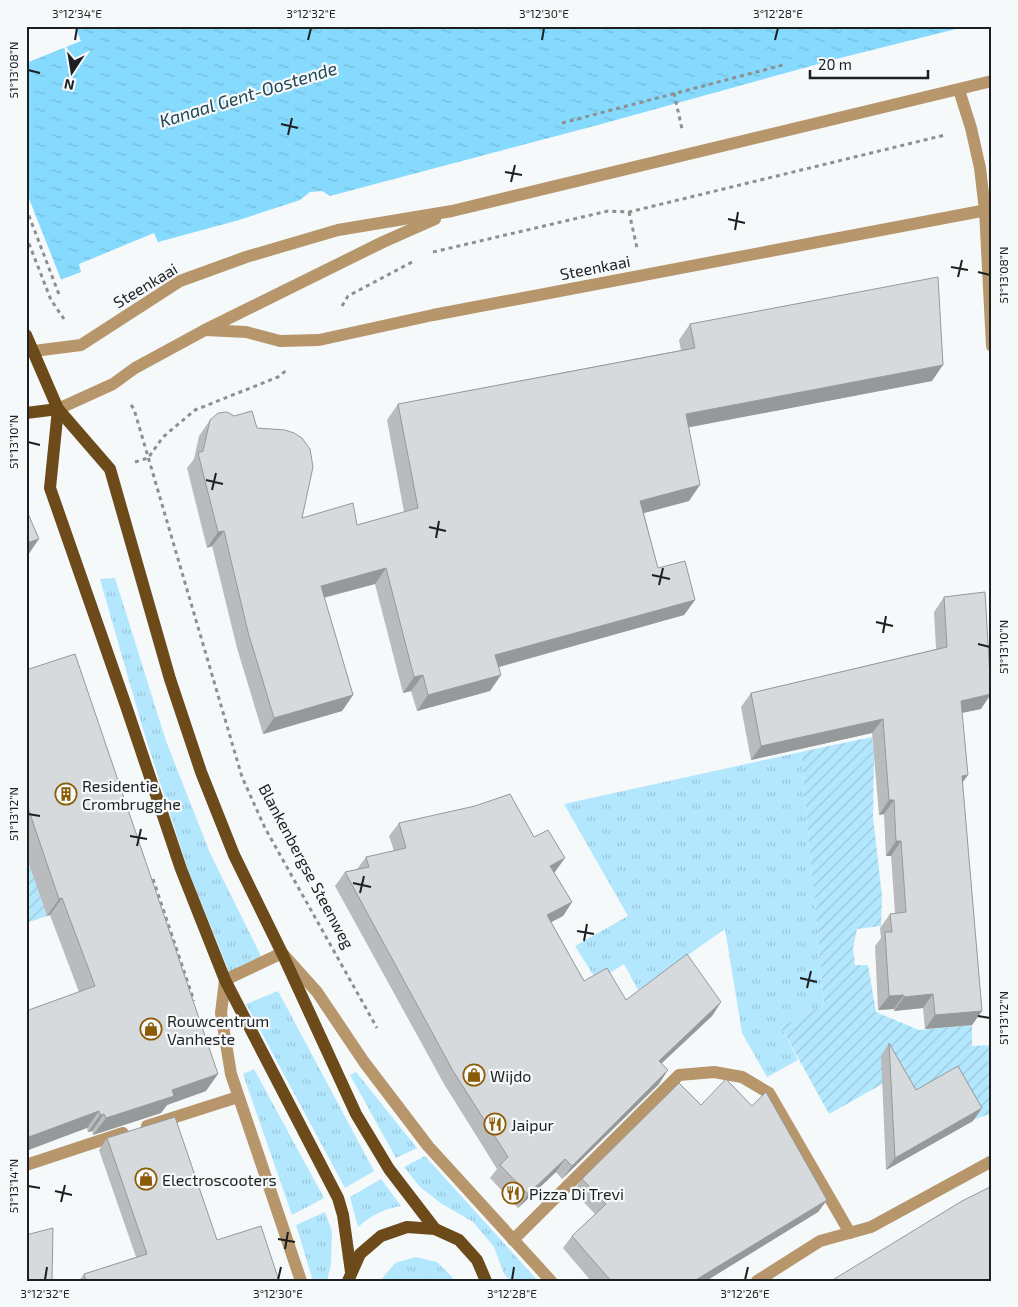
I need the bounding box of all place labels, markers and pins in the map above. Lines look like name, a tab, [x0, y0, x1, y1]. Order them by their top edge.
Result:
place label: Residentie Crombrugghe	[82, 776, 181, 813]
building icon: Residentie Crombrugghe	[54, 782, 78, 806]
place label: Rouwcentrum Vanheste	[167, 1011, 269, 1048]
shop icon: Rouwcentrum Vanheste	[139, 1017, 163, 1041]
shop icon: Wijdo	[462, 1063, 486, 1087]
place label: Wijdo	[490, 1066, 531, 1086]
restaurant icon: Jaipur	[483, 1112, 507, 1136]
place label: Jaipur	[511, 1115, 555, 1134]
shop icon: Electroscooters	[134, 1167, 158, 1191]
place label: Electroscooters	[162, 1170, 277, 1189]
restaurant icon: Pizza Di Trevi	[501, 1181, 525, 1205]
place label: Pizza Di Trevi	[529, 1184, 624, 1203]

